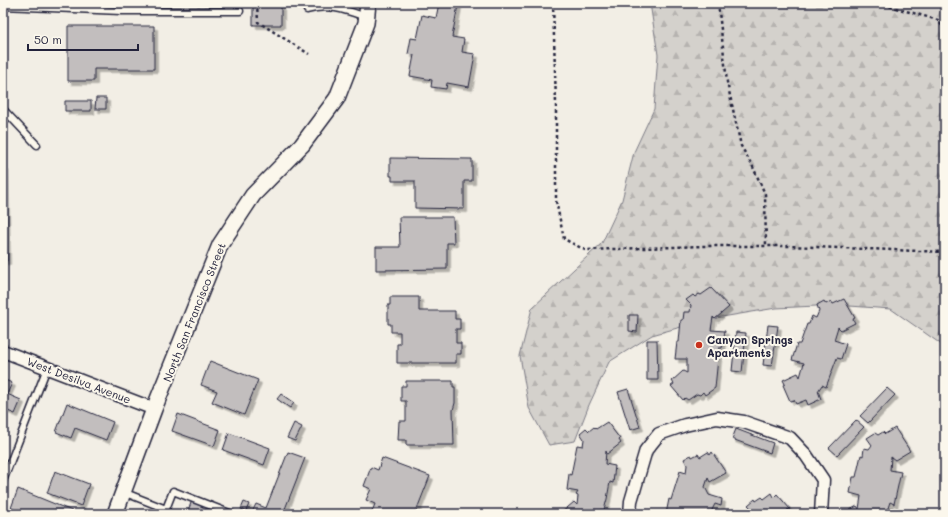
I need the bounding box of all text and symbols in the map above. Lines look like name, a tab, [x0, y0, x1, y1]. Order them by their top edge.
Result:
scale bar	[28, 26, 138, 52]
text: 50 m	[34, 31, 62, 47]
street label: North San Francisco Street	[159, 240, 229, 384]
place label: Canyon Springs Apartments	[707, 332, 793, 360]
marker: Canyon Springs Apartments	[694, 340, 704, 350]
street label: West Desilva Avenue	[25, 353, 133, 407]

